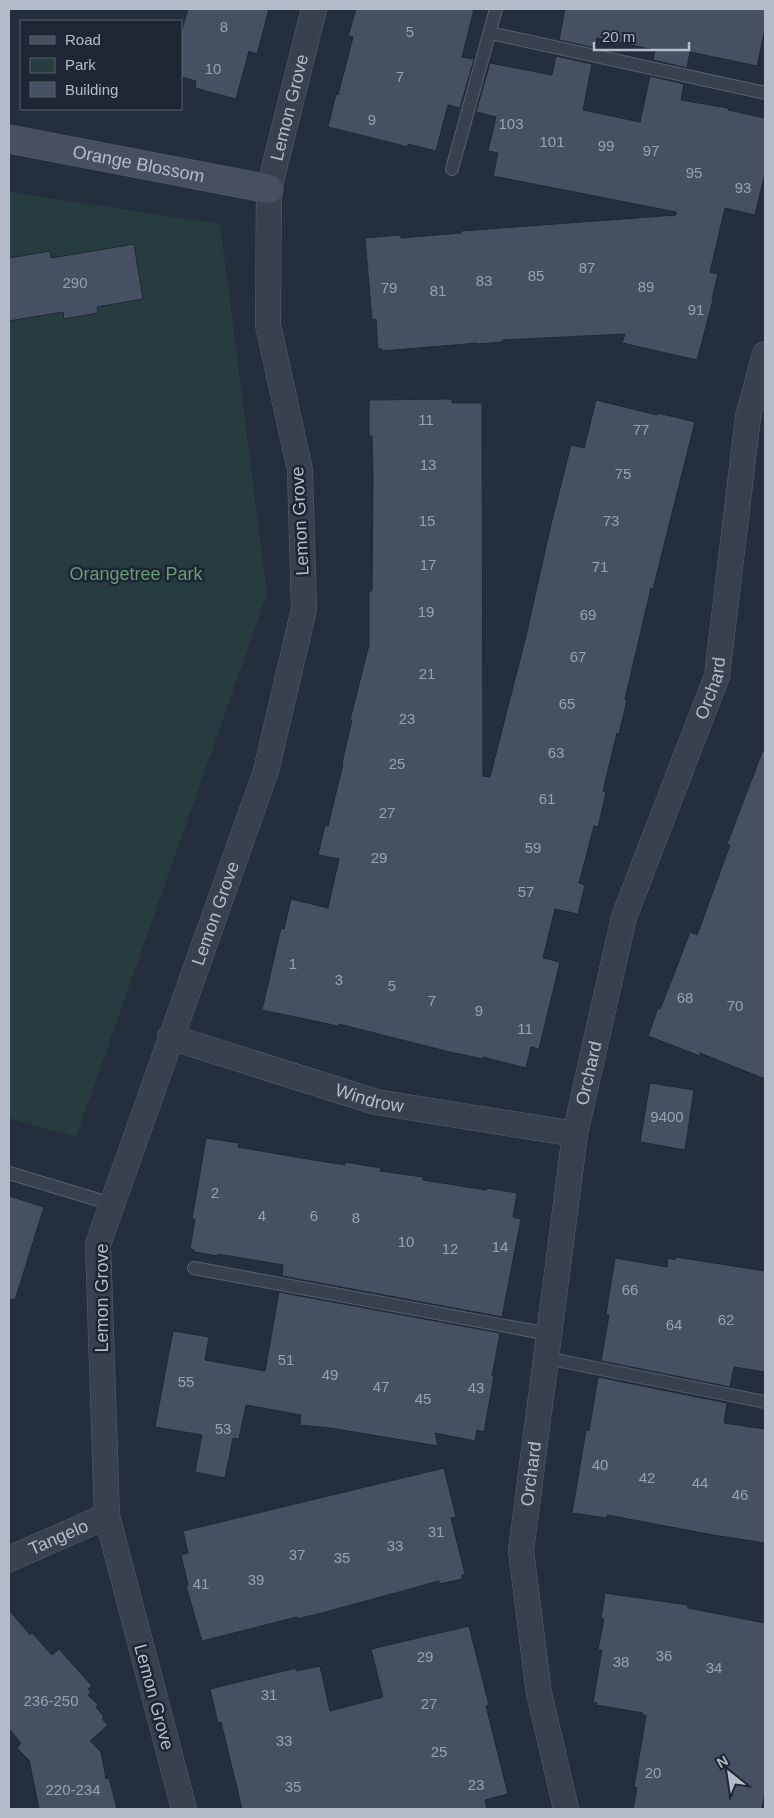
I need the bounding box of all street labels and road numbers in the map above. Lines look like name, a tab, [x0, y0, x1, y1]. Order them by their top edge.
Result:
street label: Lemon Grove	[266, 52, 312, 163]
street label: Orange Blossom	[71, 141, 206, 186]
street label: Lemon Grove	[287, 466, 313, 576]
street label: Orchard	[691, 656, 729, 723]
street label: Lemon Grove	[188, 859, 243, 968]
street label: Orchard	[572, 1039, 606, 1107]
street label: Windrow	[333, 1080, 406, 1116]
street label: Lemon Grove	[92, 1243, 112, 1353]
street label: Orchard	[517, 1440, 545, 1507]
street label: Tangelo	[26, 1515, 91, 1559]
street label: Lemon Grove	[130, 1642, 178, 1752]

